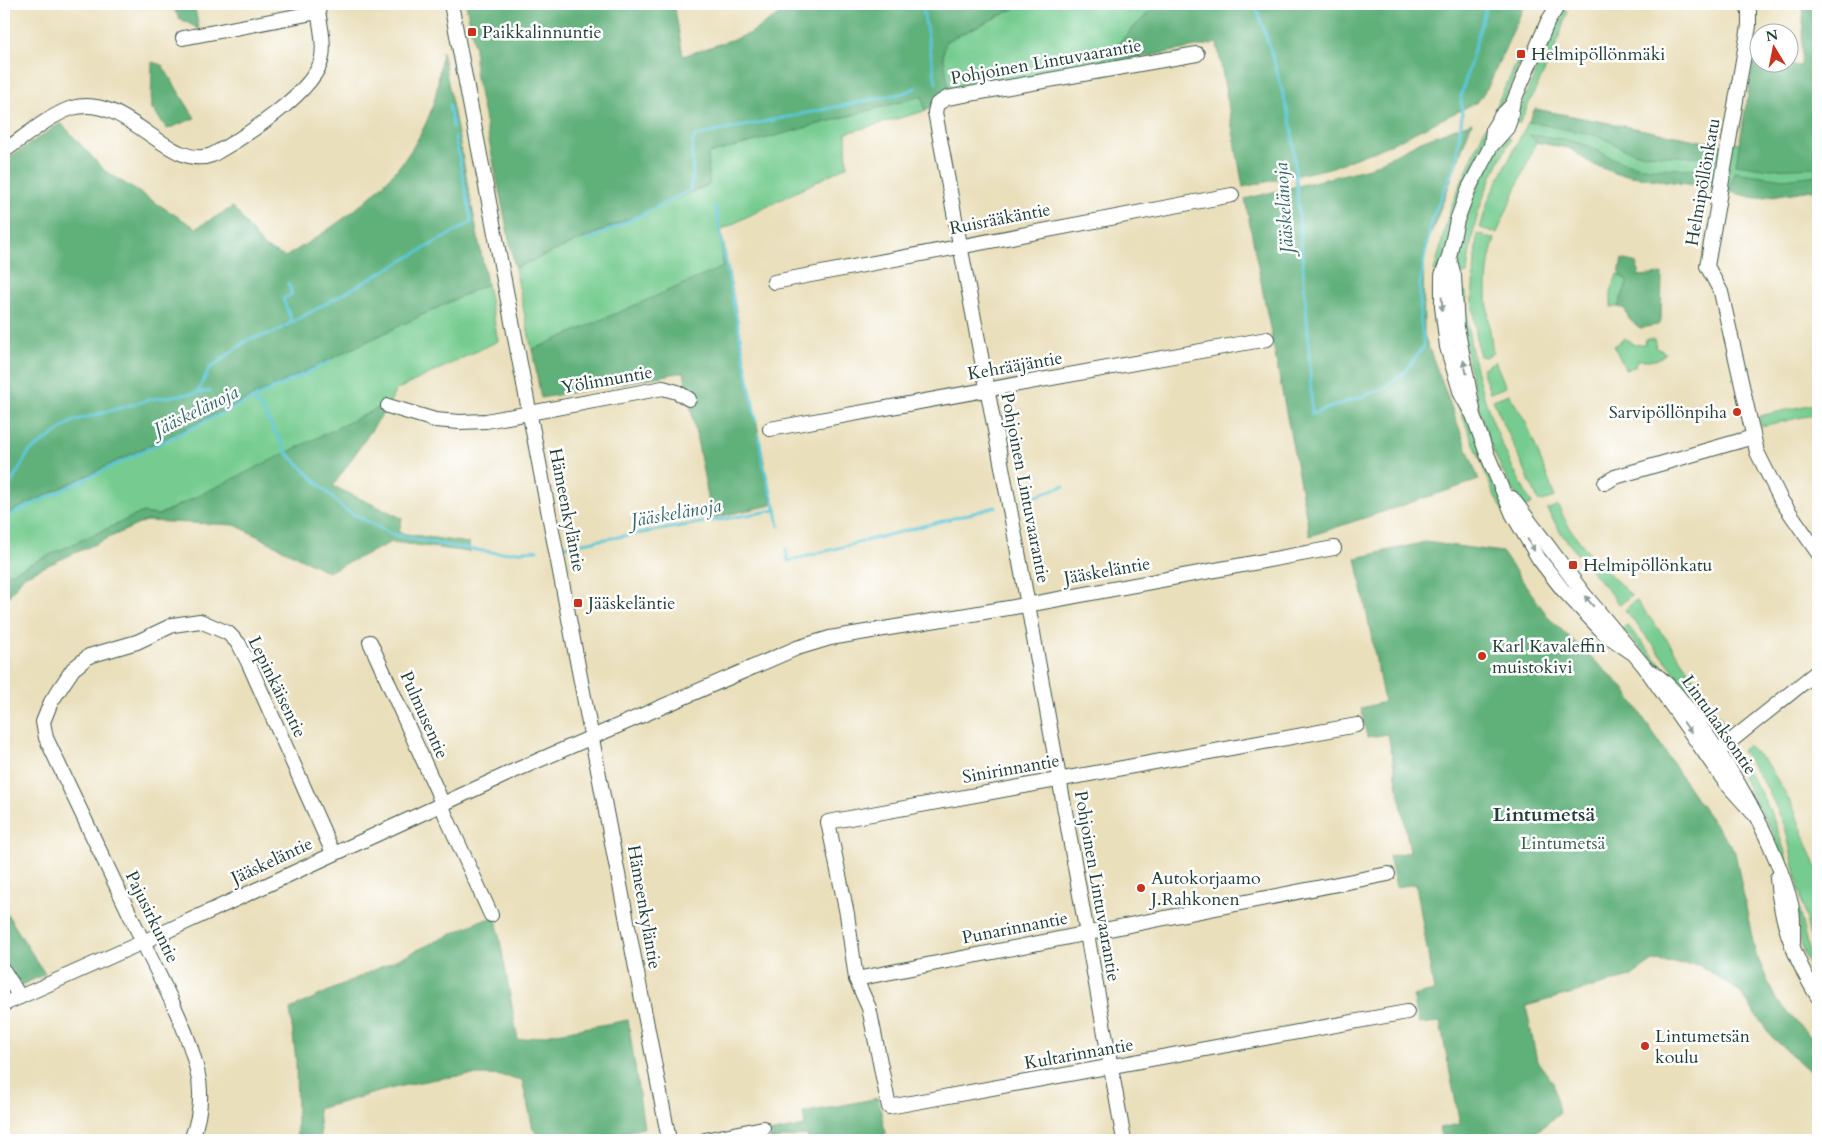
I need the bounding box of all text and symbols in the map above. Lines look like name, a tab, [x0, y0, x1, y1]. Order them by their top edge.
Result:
place label: Paikkalinnuntie	[482, 20, 602, 45]
north arrow	[1750, 22, 1800, 72]
text: N	[1764, 25, 1779, 46]
marker: Paikkalinnuntie	[466, 26, 478, 38]
street label: Pohjoinen Lintuvaarantie	[949, 33, 1143, 91]
place label: Helmipöllönmäki	[1531, 42, 1665, 67]
marker: Helmipöllönmäki	[1515, 48, 1527, 60]
street label: Helmipöllönkatu	[1679, 116, 1727, 248]
water label: Jääskelänoja	[1268, 161, 1300, 259]
street label: Ruisrääkäntie	[947, 197, 1053, 241]
one-way arrow	[1439, 296, 1447, 312]
street label: Kehrääjäntie	[966, 345, 1064, 387]
street label: Yölinnuntie	[559, 360, 655, 400]
one-way arrow	[1461, 360, 1469, 375]
water label: Jääskelänoja	[146, 379, 243, 444]
street label: Pohjoinen Lintuvaarantie	[994, 391, 1056, 585]
place label: Sarvipöllönpiha	[1609, 400, 1727, 425]
marker: Sarvipöllönpiha	[1731, 406, 1743, 418]
street label: Hämeenkyläntie	[543, 446, 591, 574]
water label: Jääskelänoja	[625, 492, 724, 534]
one-way arrow	[1526, 539, 1535, 552]
street label: Jääskeläntie	[1059, 551, 1152, 591]
place label: Helmipöllönkatu	[1583, 553, 1713, 578]
marker: Helmipöllönkatu	[1567, 559, 1579, 571]
place label: Jääskeläntie	[585, 591, 675, 616]
one-way arrow	[1584, 595, 1595, 608]
marker: Jääskeläntie	[572, 597, 584, 609]
street label: Lepinkäisentie	[242, 632, 312, 742]
place label: Karl Kavaleffin muistokivi	[1492, 634, 1607, 680]
marker: Karl Kavaleffin muistokivi	[1476, 650, 1488, 662]
street label: Pulmusentie	[394, 667, 454, 763]
street label: Lintulaaksontie	[1675, 670, 1763, 780]
one-way arrow	[1682, 720, 1692, 733]
street label: Sinirinnantie	[960, 748, 1062, 790]
street label: Pohjoinen Lintuvaarantie	[1068, 789, 1126, 983]
district label: Lintumetsä	[1493, 801, 1595, 828]
street label: Jääskeläntie	[224, 831, 317, 892]
park label: Lintumetsä	[1521, 831, 1605, 856]
street label: Hämeenkyläntie	[621, 843, 667, 971]
place label: Autokorjaamo J.Rahkonen	[1148, 866, 1261, 912]
street label: Pajusirkuntie	[119, 867, 185, 967]
marker: Autokorjaamo J.Rahkonen	[1135, 882, 1147, 894]
street label: Punarinnantie	[960, 905, 1070, 951]
place label: Lintumetsän koulu	[1655, 1024, 1751, 1070]
street label: Kultarinnantie	[1022, 1032, 1136, 1076]
marker: Lintumetsän koulu	[1639, 1040, 1651, 1052]

